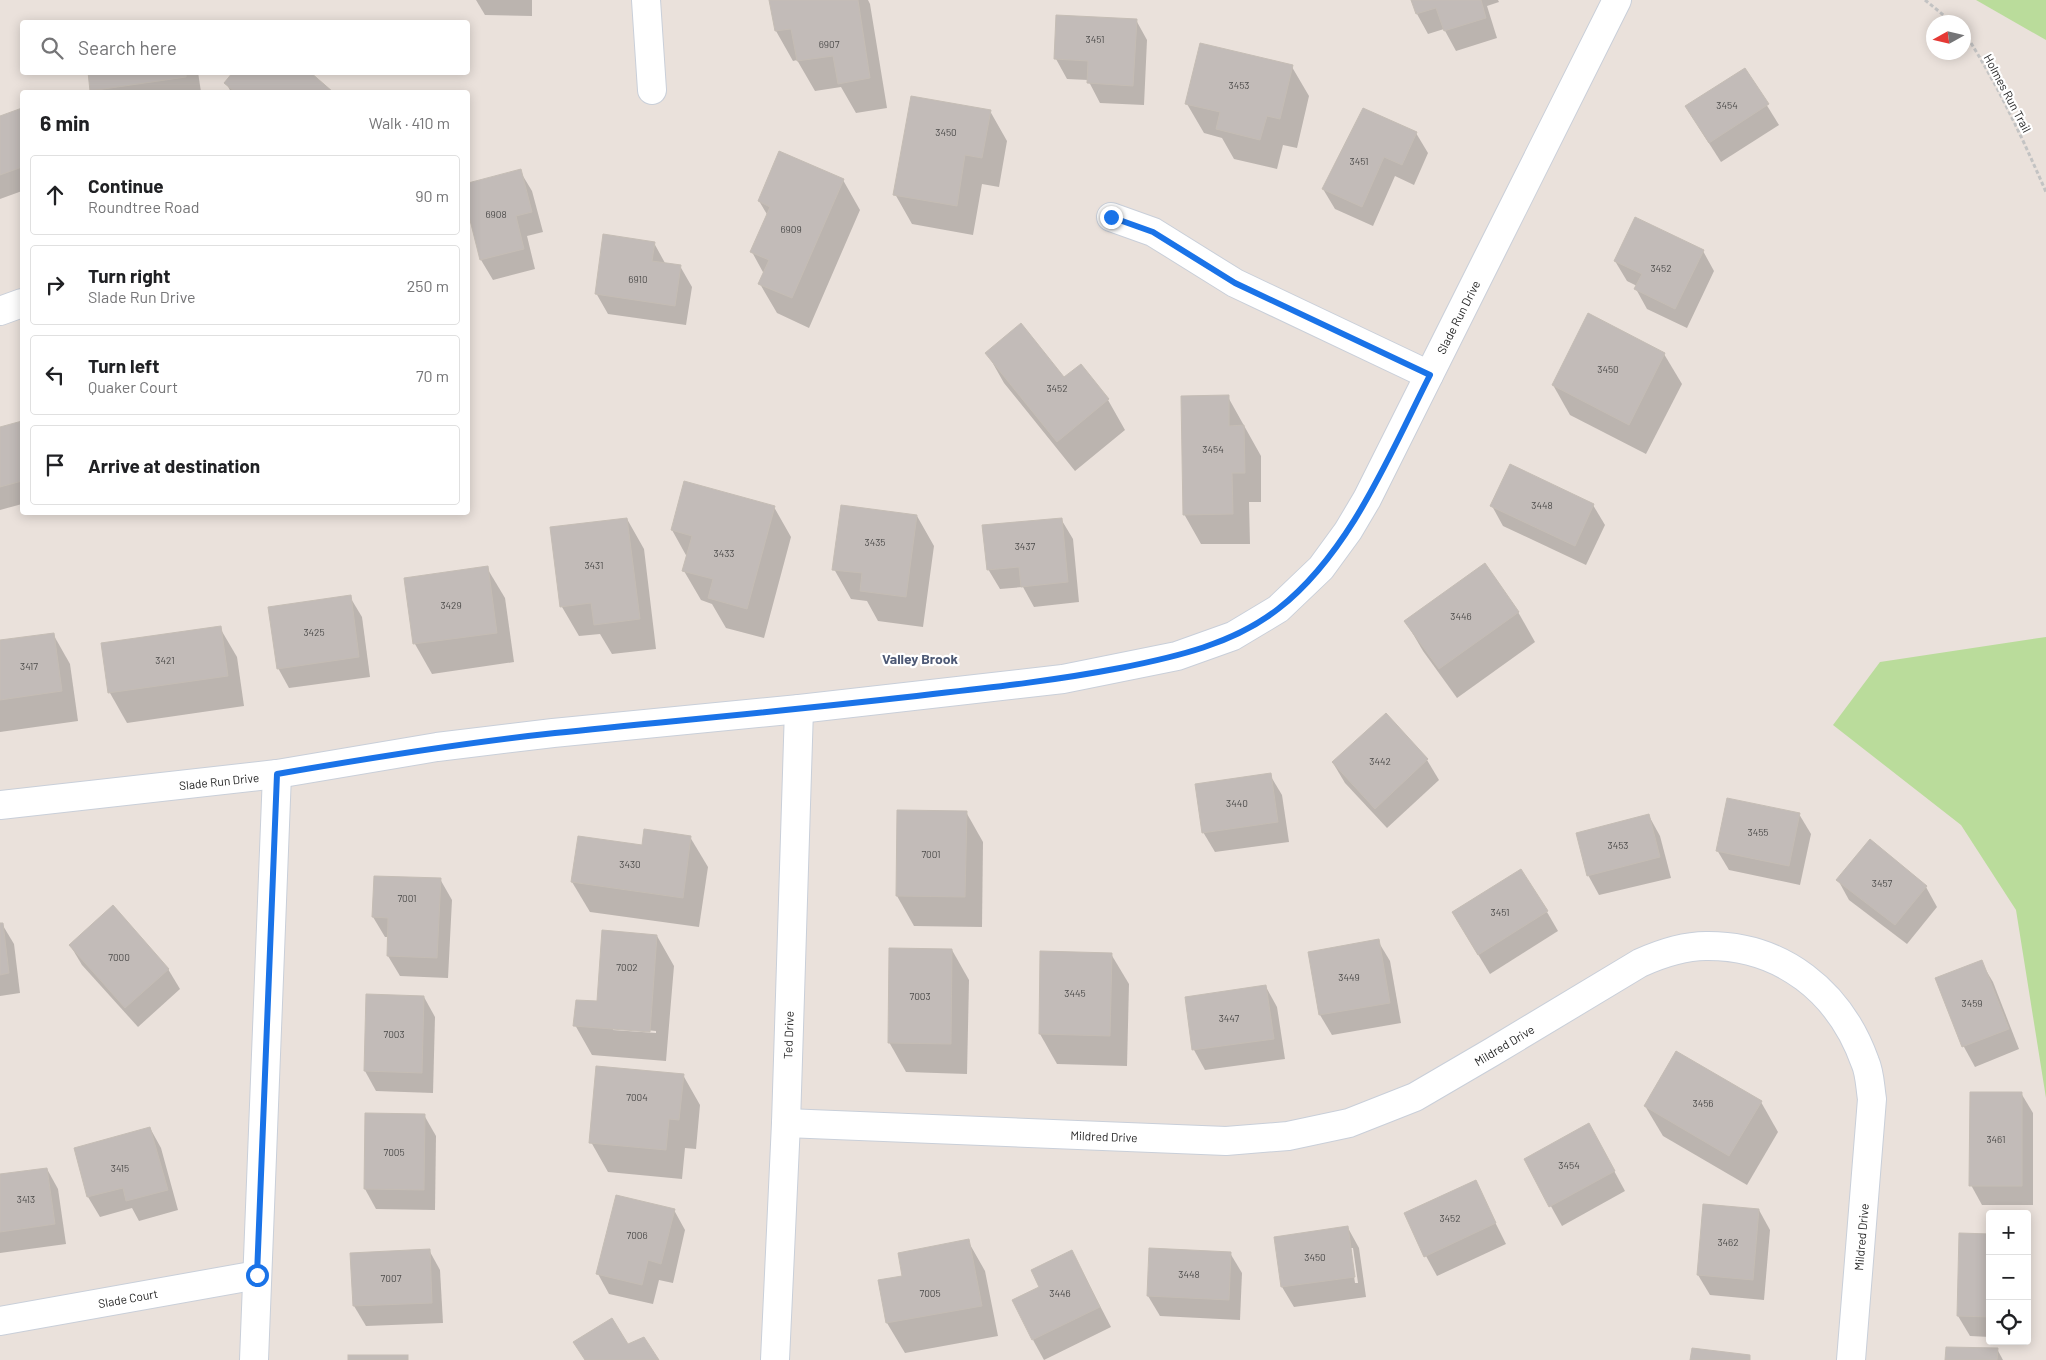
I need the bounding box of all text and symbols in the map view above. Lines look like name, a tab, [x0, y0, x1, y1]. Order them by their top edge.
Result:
north arrow	[1926, 15, 1971, 60]
search box	[20, 20, 470, 75]
house number: 3451	[1085, 33, 1105, 45]
icon: search	[38, 34, 66, 62]
text: Search here	[78, 36, 177, 59]
house number: 6907	[819, 38, 840, 50]
street label: Holmes Run Trail	[1981, 51, 2035, 135]
house number: 3453	[1229, 79, 1249, 91]
house number: 3454	[1716, 99, 1738, 111]
text: 6 min	[40, 110, 90, 135]
text: Walk · 410 m	[369, 113, 450, 132]
house number: 3450	[935, 126, 957, 138]
house number: 3451	[1349, 155, 1369, 167]
text: Continue	[88, 174, 164, 197]
icon: ahead	[41, 181, 69, 209]
text: 90 m	[415, 186, 449, 205]
text: Roundtree Road	[88, 197, 200, 216]
route end	[1100, 206, 1123, 229]
house number: 6908	[485, 208, 507, 220]
house number: 6909	[780, 223, 802, 235]
house number: 3452	[1650, 262, 1672, 274]
text: Turn right	[88, 264, 170, 287]
icon: right	[41, 271, 69, 299]
house number: 6910	[628, 273, 648, 285]
text: 250 m	[407, 276, 449, 295]
street label: Slade Run Drive	[1433, 278, 1483, 356]
text: Slade Run Drive	[88, 287, 196, 306]
text: Turn left	[88, 354, 159, 377]
icon: left	[41, 361, 69, 389]
house number: 3450	[1597, 363, 1619, 375]
text: 70 m	[416, 366, 449, 385]
text: Quaker Court	[88, 377, 178, 396]
house number: 3452	[1046, 382, 1068, 394]
house number: 3454	[1202, 443, 1224, 455]
icon: arrive	[41, 451, 69, 479]
text: Arrive at destination	[88, 454, 260, 477]
house number: 3448	[1531, 499, 1553, 511]
house number: 3435	[865, 536, 885, 548]
house number: 3437	[1015, 540, 1036, 552]
house number: 3433	[714, 547, 734, 559]
house number: 3431	[584, 559, 604, 571]
house number: 3429	[440, 599, 462, 611]
house number: 3446	[1450, 610, 1472, 622]
house number: 3425	[303, 626, 325, 638]
district label: Valley Brook	[882, 650, 959, 667]
house number: 3421	[155, 654, 175, 666]
house number: 3417	[20, 660, 38, 672]
house number: 3442	[1369, 755, 1391, 767]
street label: Slade Run Drive	[178, 770, 260, 792]
house number: 3440	[1226, 797, 1248, 809]
house number: 3455	[1748, 826, 1768, 838]
house number: 3453	[1608, 839, 1628, 851]
house number: 7001	[921, 848, 941, 860]
house number: 3430	[619, 858, 641, 870]
house number: 3457	[1872, 877, 1893, 889]
house number: 7001	[397, 892, 417, 904]
house number: 3451	[1490, 906, 1510, 918]
house number: 7000	[108, 951, 130, 963]
house number: 7002	[616, 961, 638, 973]
house number: 3449	[1338, 971, 1360, 983]
house number: 3445	[1064, 987, 1086, 999]
house number: 7003	[909, 990, 931, 1002]
house number: 3459	[1961, 997, 1983, 1009]
street label: Ted Drive	[780, 1011, 796, 1059]
house number: 3447	[1219, 1012, 1240, 1024]
street label: Mildred Drive	[1472, 1022, 1536, 1068]
house number: 7003	[383, 1028, 405, 1040]
house number: 7004	[626, 1091, 648, 1103]
house number: 3456	[1693, 1097, 1713, 1109]
street label: Mildred Drive	[1070, 1128, 1138, 1144]
house number: 3461	[1986, 1133, 2006, 1145]
house number: 7005	[383, 1146, 405, 1158]
house number: 3454	[1558, 1159, 1580, 1171]
house number: 3415	[111, 1162, 129, 1174]
house number: 3413	[17, 1193, 35, 1205]
street label: Mildred Drive	[1851, 1203, 1871, 1271]
map controls	[1986, 1210, 2031, 1345]
button: +	[1986, 1210, 2031, 1255]
house number: 3452	[1439, 1212, 1461, 1224]
house number: 7006	[626, 1229, 648, 1241]
house number: 3462	[1717, 1236, 1739, 1248]
house number: 3450	[1304, 1251, 1326, 1263]
button: −	[1986, 1255, 2031, 1300]
route start	[246, 1264, 269, 1287]
house number: 3448	[1178, 1268, 1200, 1280]
house number: 7007	[381, 1272, 402, 1284]
street label: Slade Court	[97, 1286, 159, 1310]
house number: 7005	[919, 1287, 941, 1299]
house number: 3446	[1049, 1287, 1071, 1299]
button: locate	[1986, 1300, 2031, 1345]

